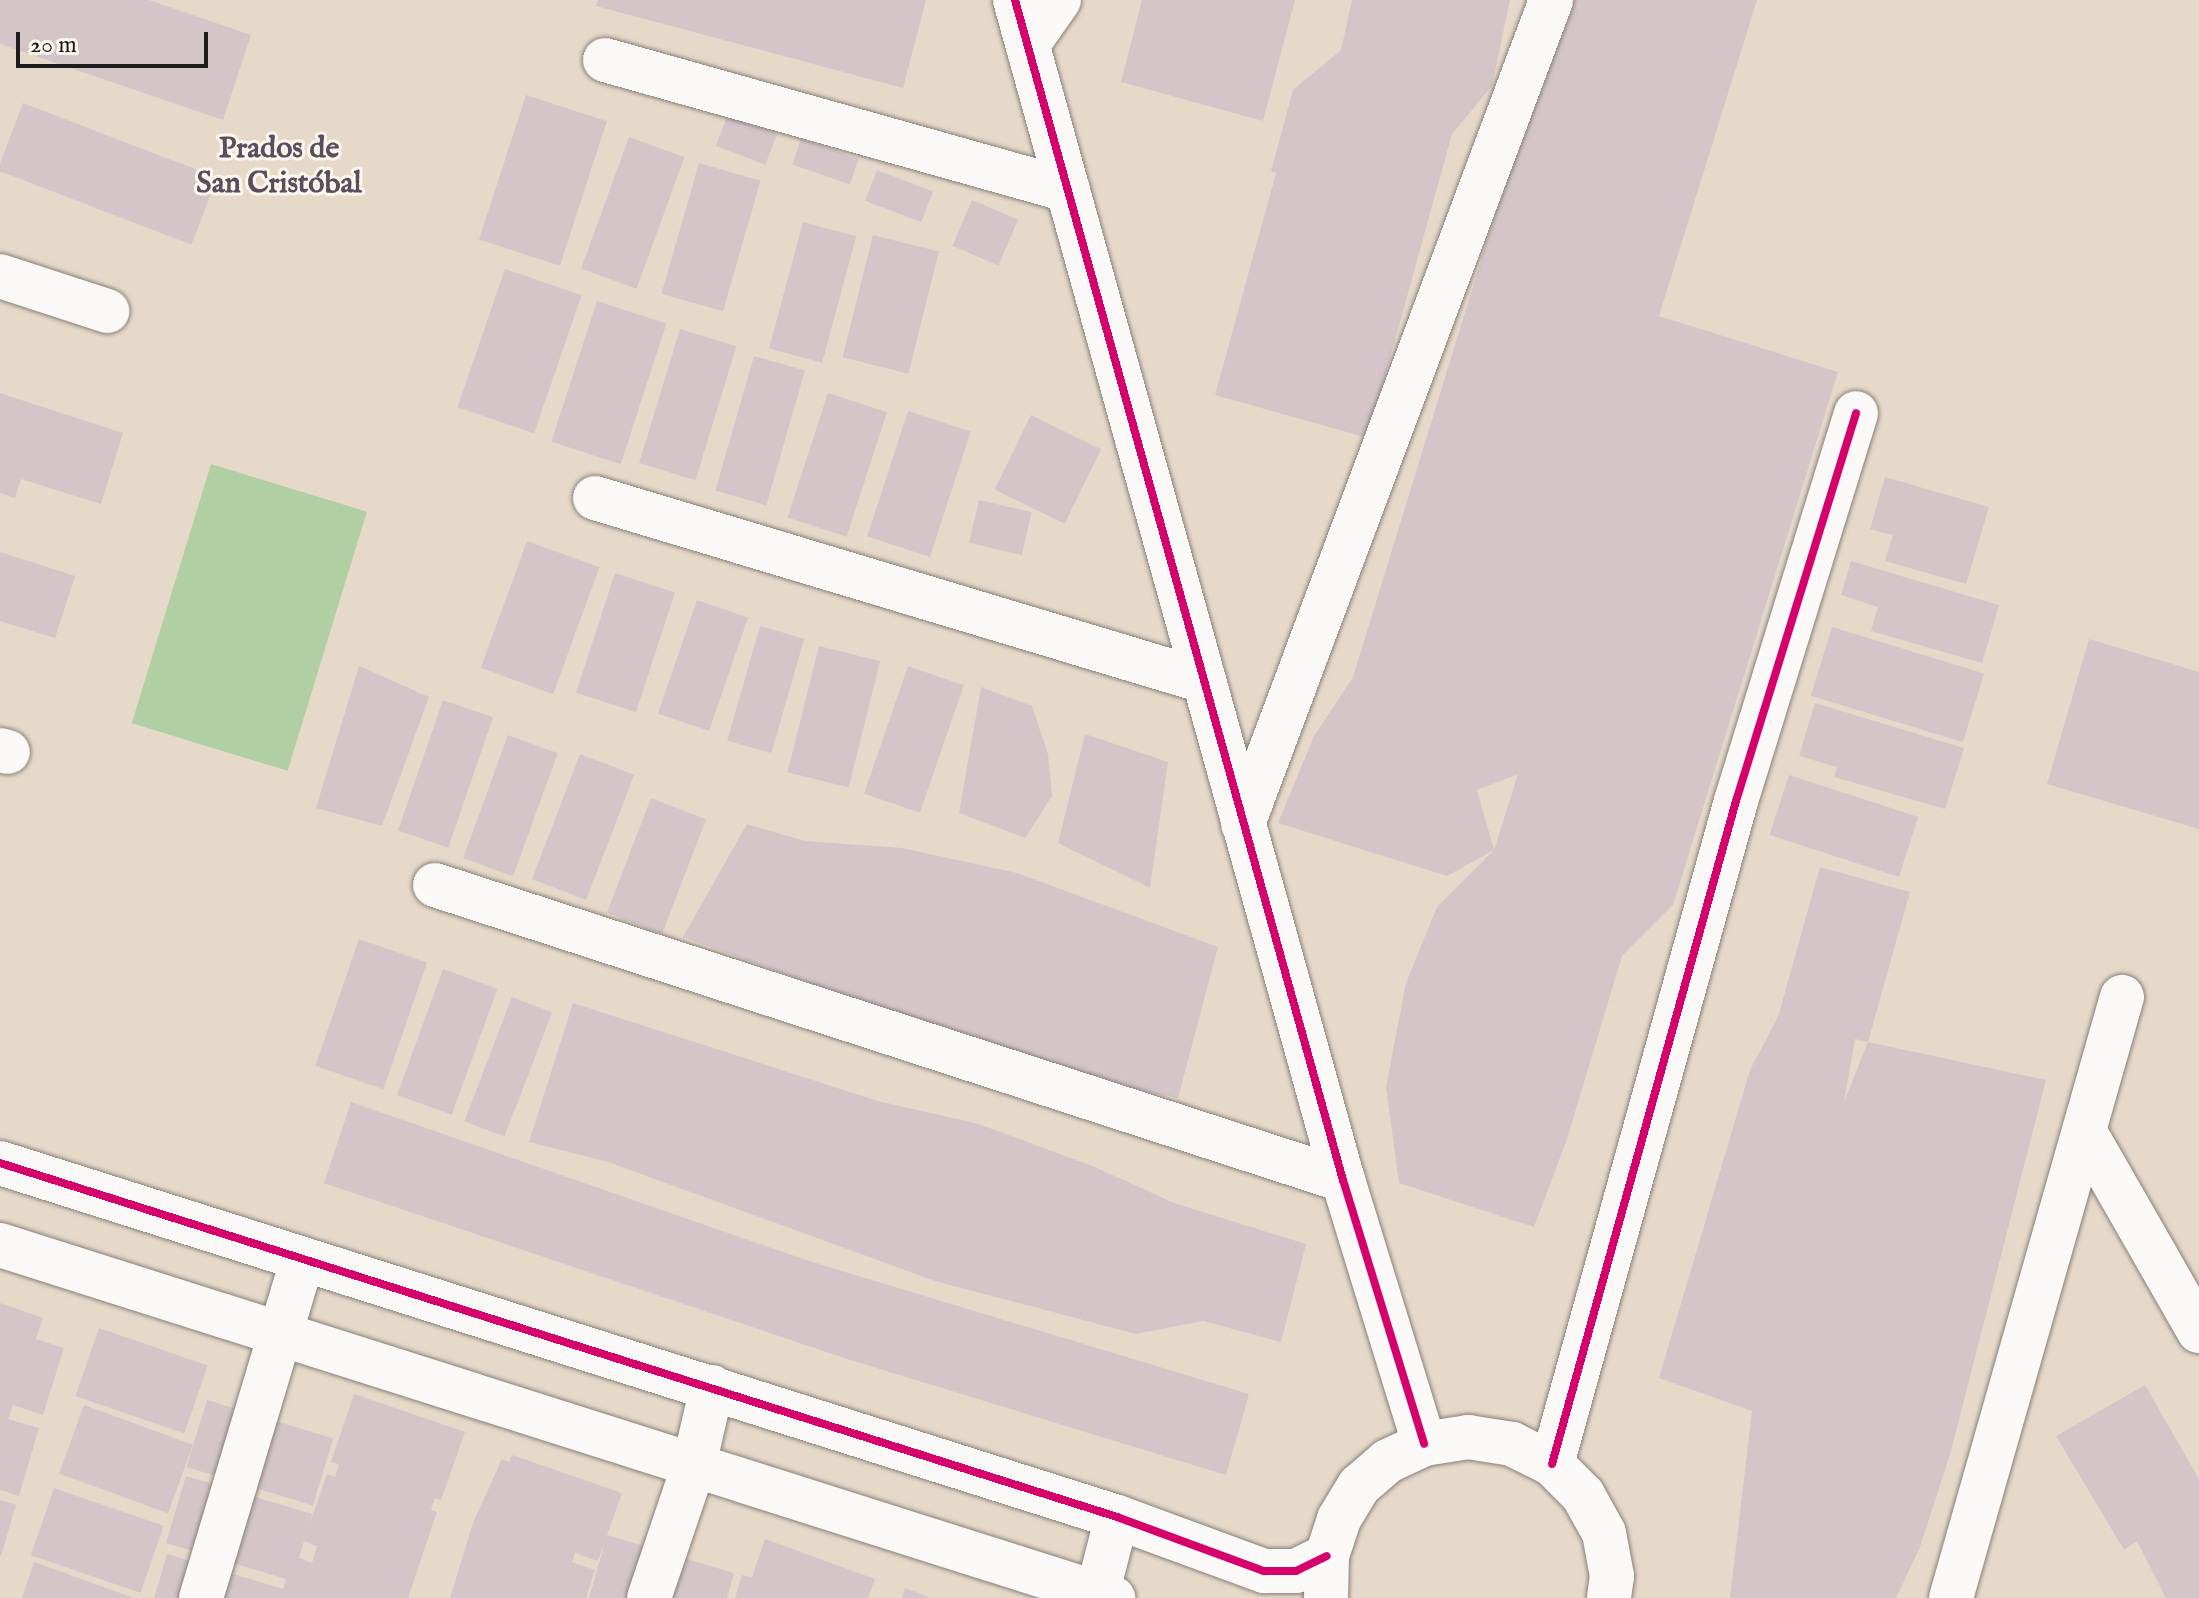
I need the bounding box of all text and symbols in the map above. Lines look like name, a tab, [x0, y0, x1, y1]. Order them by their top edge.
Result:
scale bar	[20, 16, 212, 66]
text: 20 m	[30, 30, 77, 61]
district label: Prados de San Cristóbal	[196, 131, 362, 202]

